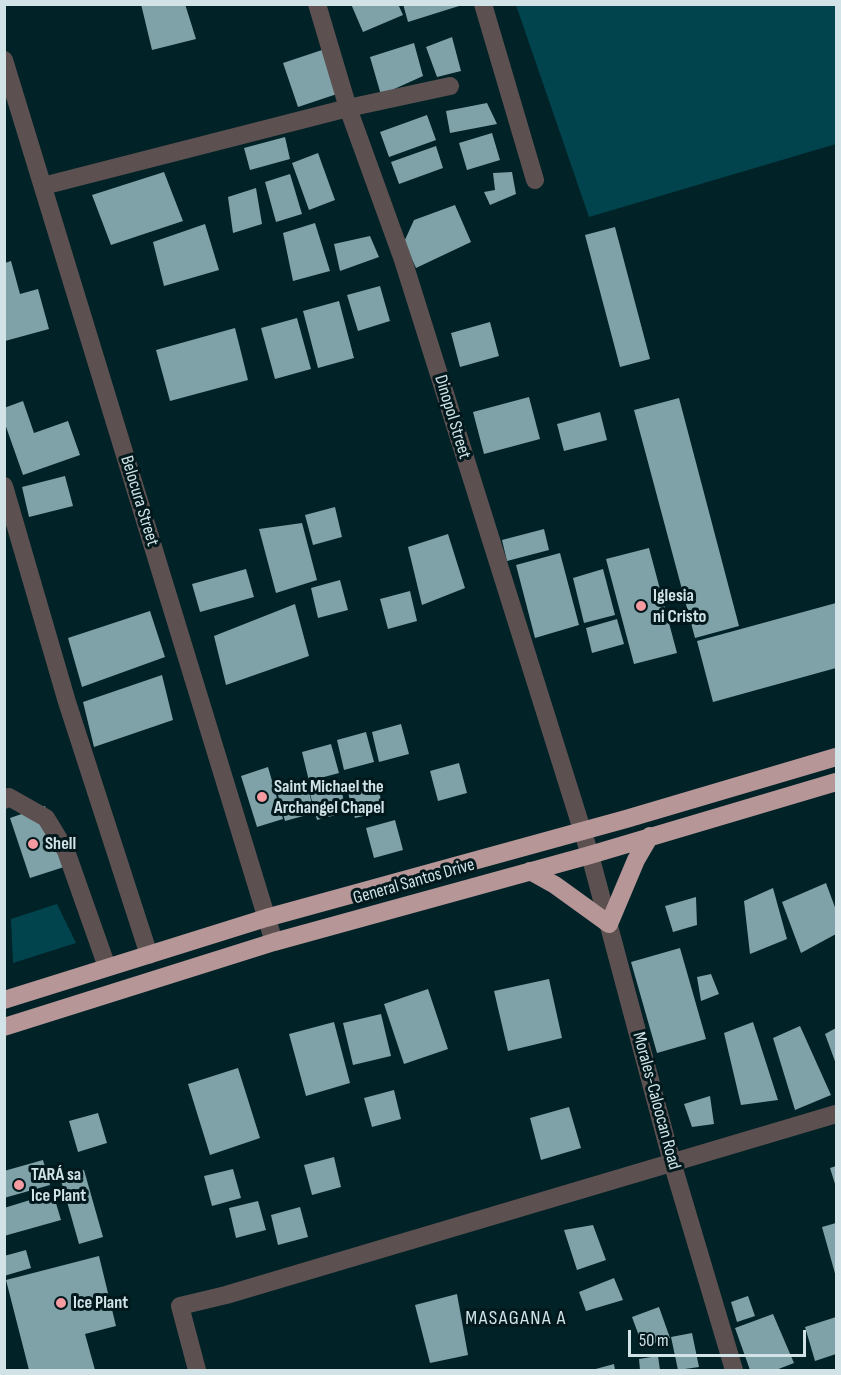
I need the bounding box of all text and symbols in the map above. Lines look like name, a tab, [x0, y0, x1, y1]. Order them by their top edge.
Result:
street label: Dinopol Street	[429, 372, 475, 462]
street label: Belocura Street	[115, 453, 163, 549]
place label: Iglesia ni Cristo	[653, 585, 706, 628]
marker: Iglesia ni Cristo	[634, 599, 648, 613]
place label: Saint Michael the Archangel Chapel	[274, 776, 384, 818]
marker: Saint Michael the Archangel Chapel	[255, 790, 269, 804]
place label: Shell	[45, 833, 76, 855]
marker: Shell	[26, 837, 40, 851]
street label: General Santos Drive	[351, 854, 477, 910]
street label: Morales-Caloocan Road	[627, 1030, 685, 1172]
place label: TARÁ sa Ice Plant	[31, 1164, 86, 1206]
marker: TARÁ sa Ice Plant	[12, 1178, 26, 1192]
place label: Ice Plant	[73, 1292, 128, 1314]
marker: Ice Plant	[54, 1296, 68, 1310]
district label: MASAGANA A	[465, 1307, 567, 1331]
scale bar	[631, 1318, 810, 1356]
text: 50 m	[639, 1330, 669, 1351]

